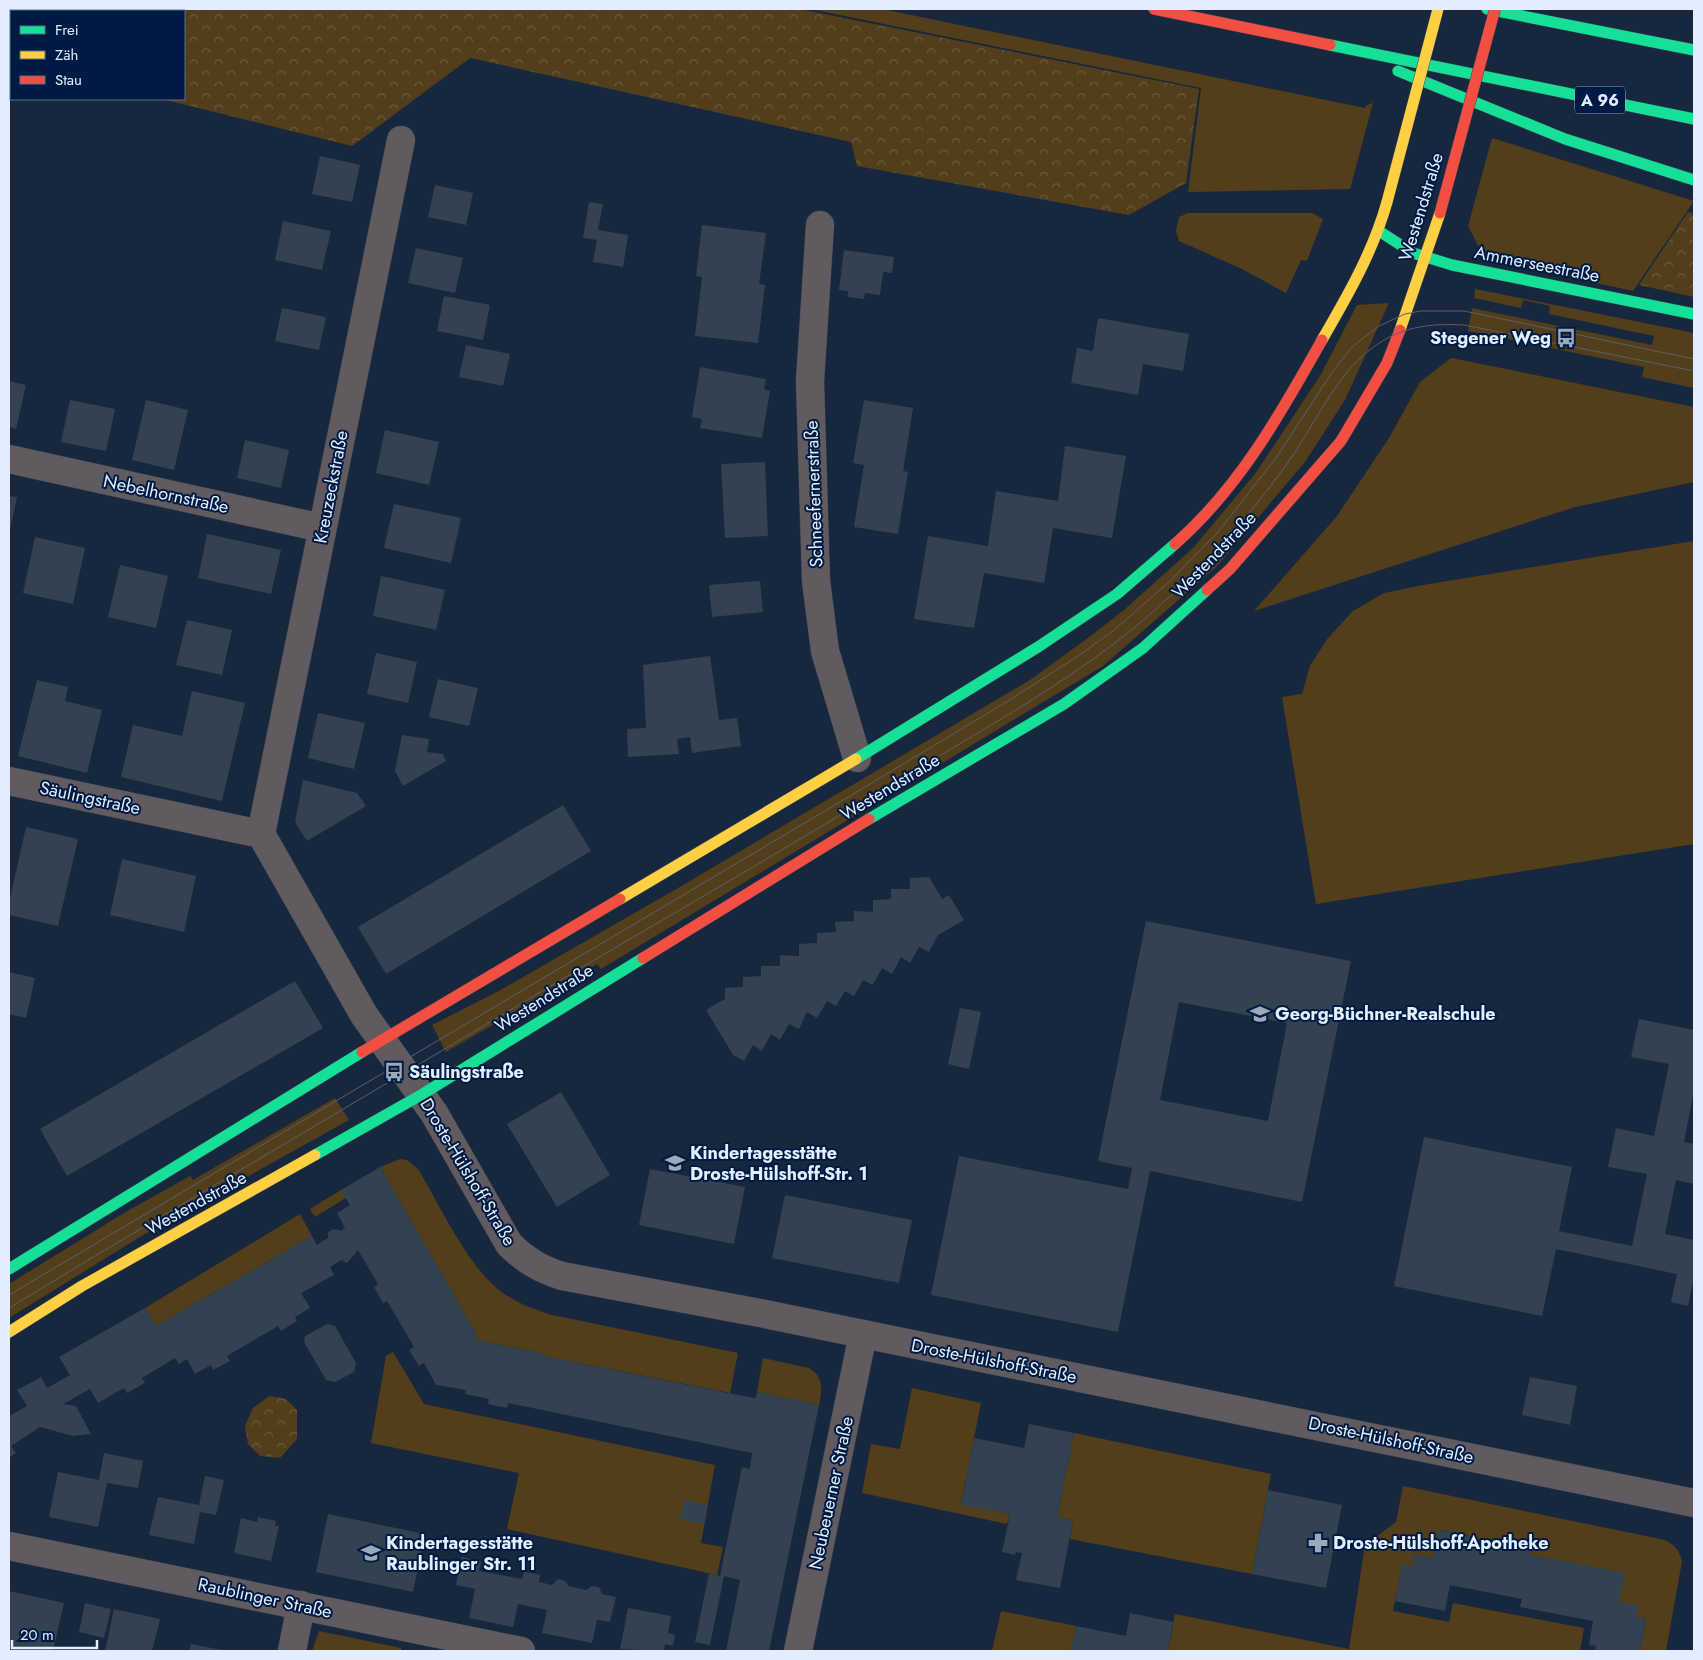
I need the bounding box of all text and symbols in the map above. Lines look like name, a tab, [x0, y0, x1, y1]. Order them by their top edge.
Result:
legend	[10, 10, 185, 100]
text: Frei	[55, 19, 79, 41]
text: Zäh	[55, 44, 78, 66]
text: Stau	[55, 69, 82, 91]
road number: A 96	[1575, 86, 1625, 114]
street label: Westendstraße	[1392, 150, 1450, 264]
street label: Ammerseestraße	[1472, 239, 1602, 289]
place label: Stegener Weg	[1430, 325, 1551, 351]
bus stop icon: Stegener Weg	[1555, 327, 1577, 349]
street label: Schneefernerstraße	[798, 420, 830, 568]
street label: Kreuzeckstraße	[307, 428, 355, 546]
street label: Nebelhornstraße	[101, 468, 231, 520]
street label: Westendstraße	[1166, 506, 1262, 604]
street label: Westendstraße	[835, 747, 945, 827]
street label: Säulingstraße	[37, 775, 143, 821]
street label: Westendstraße	[490, 957, 598, 1039]
place label: Georg-Büchner-Realschule	[1275, 1001, 1496, 1027]
school or university icon: Georg-Büchner-Realschule	[1249, 1003, 1271, 1025]
place label: Säulingstraße	[409, 1059, 524, 1085]
bus stop icon: Säulingstraße	[383, 1061, 405, 1083]
street label: Droste-Hülshoff-Straße	[414, 1093, 522, 1251]
place label: Kindertagesstätte Droste-Hülshoff-Str. 1	[690, 1140, 868, 1187]
school or university icon: Kindertagesstätte Droste-Hülshoff-Str. 1	[664, 1152, 686, 1174]
street label: Westendstraße	[141, 1164, 251, 1242]
street label: Droste-Hülshoff-Straße	[909, 1332, 1079, 1390]
street label: Droste-Hülshoff-Straße	[1306, 1410, 1476, 1470]
street label: Neubeuerner Straße	[802, 1414, 860, 1572]
place label: Kindertagesstätte Raublinger Str. 11	[386, 1530, 536, 1577]
place label: Droste-Hülshoff-Apotheke	[1333, 1530, 1549, 1556]
pharmacy icon: Droste-Hülshoff-Apotheke	[1307, 1532, 1329, 1554]
school or university icon: Kindertagesstätte Raublinger Str. 11	[360, 1542, 382, 1564]
street label: Raublinger Straße	[196, 1571, 334, 1625]
scale bar	[12, 1618, 98, 1650]
text: 20 m	[20, 1624, 54, 1646]

